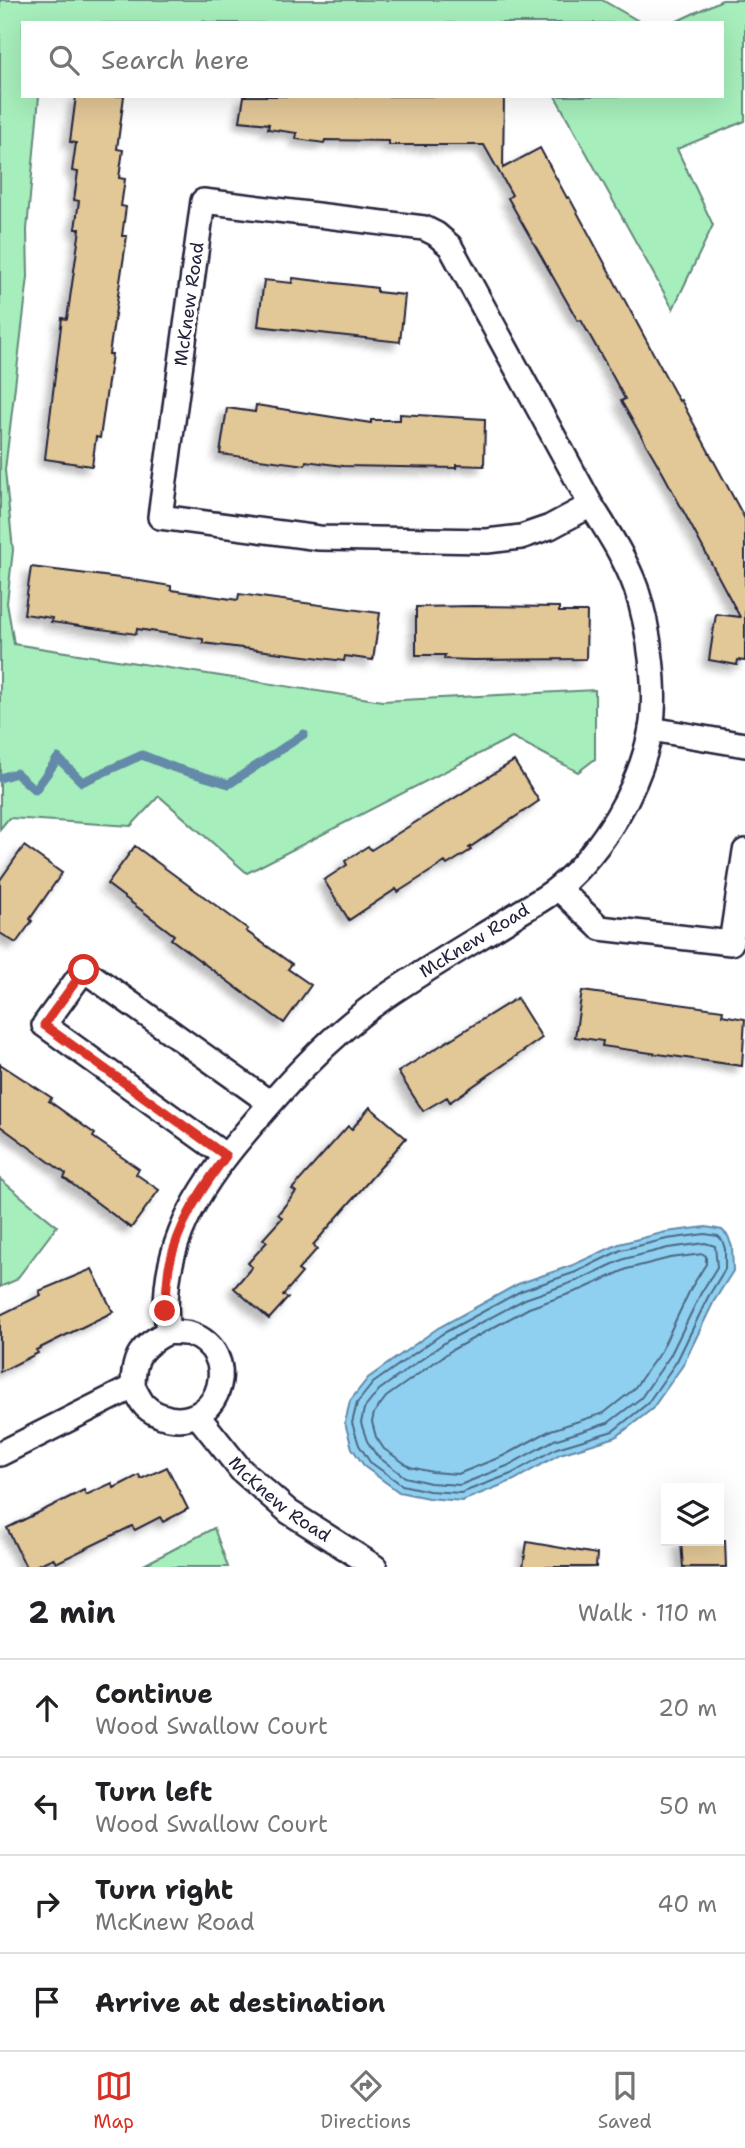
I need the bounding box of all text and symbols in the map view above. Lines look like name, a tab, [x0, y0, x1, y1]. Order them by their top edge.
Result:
search box	[21, 21, 724, 98]
icon: search	[45, 41, 83, 79]
text: Search here	[101, 42, 250, 77]
street label: McKnew Road	[168, 241, 210, 367]
street label: McKnew Road	[415, 897, 534, 983]
route start	[68, 954, 99, 985]
route end	[149, 1295, 180, 1326]
street label: McKnew Road	[223, 1452, 335, 1548]
map controls	[661, 1483, 724, 1546]
button: layers	[661, 1483, 724, 1546]
text: 2 min	[28, 1592, 115, 1633]
text: Walk · 110 m	[578, 1598, 717, 1628]
text: Continue	[95, 1676, 213, 1711]
icon: ahead	[28, 1689, 66, 1727]
text: 20 m	[658, 1693, 717, 1723]
text: Wood Swallow Court	[95, 1711, 328, 1741]
text: Turn left	[95, 1774, 212, 1809]
icon: left	[28, 1787, 66, 1825]
text: 50 m	[659, 1791, 717, 1821]
text: Wood Swallow Court	[95, 1809, 328, 1839]
text: Turn right	[95, 1872, 233, 1907]
icon: right	[28, 1885, 66, 1923]
text: 40 m	[657, 1889, 717, 1919]
text: McKnew Road	[95, 1907, 255, 1937]
icon: arrive	[28, 1983, 66, 2021]
text: Arrive at destination	[95, 1985, 385, 2020]
tab: Map	[93, 2067, 134, 2134]
tab: Directions	[321, 2067, 411, 2134]
tab: Saved	[598, 2067, 652, 2134]

